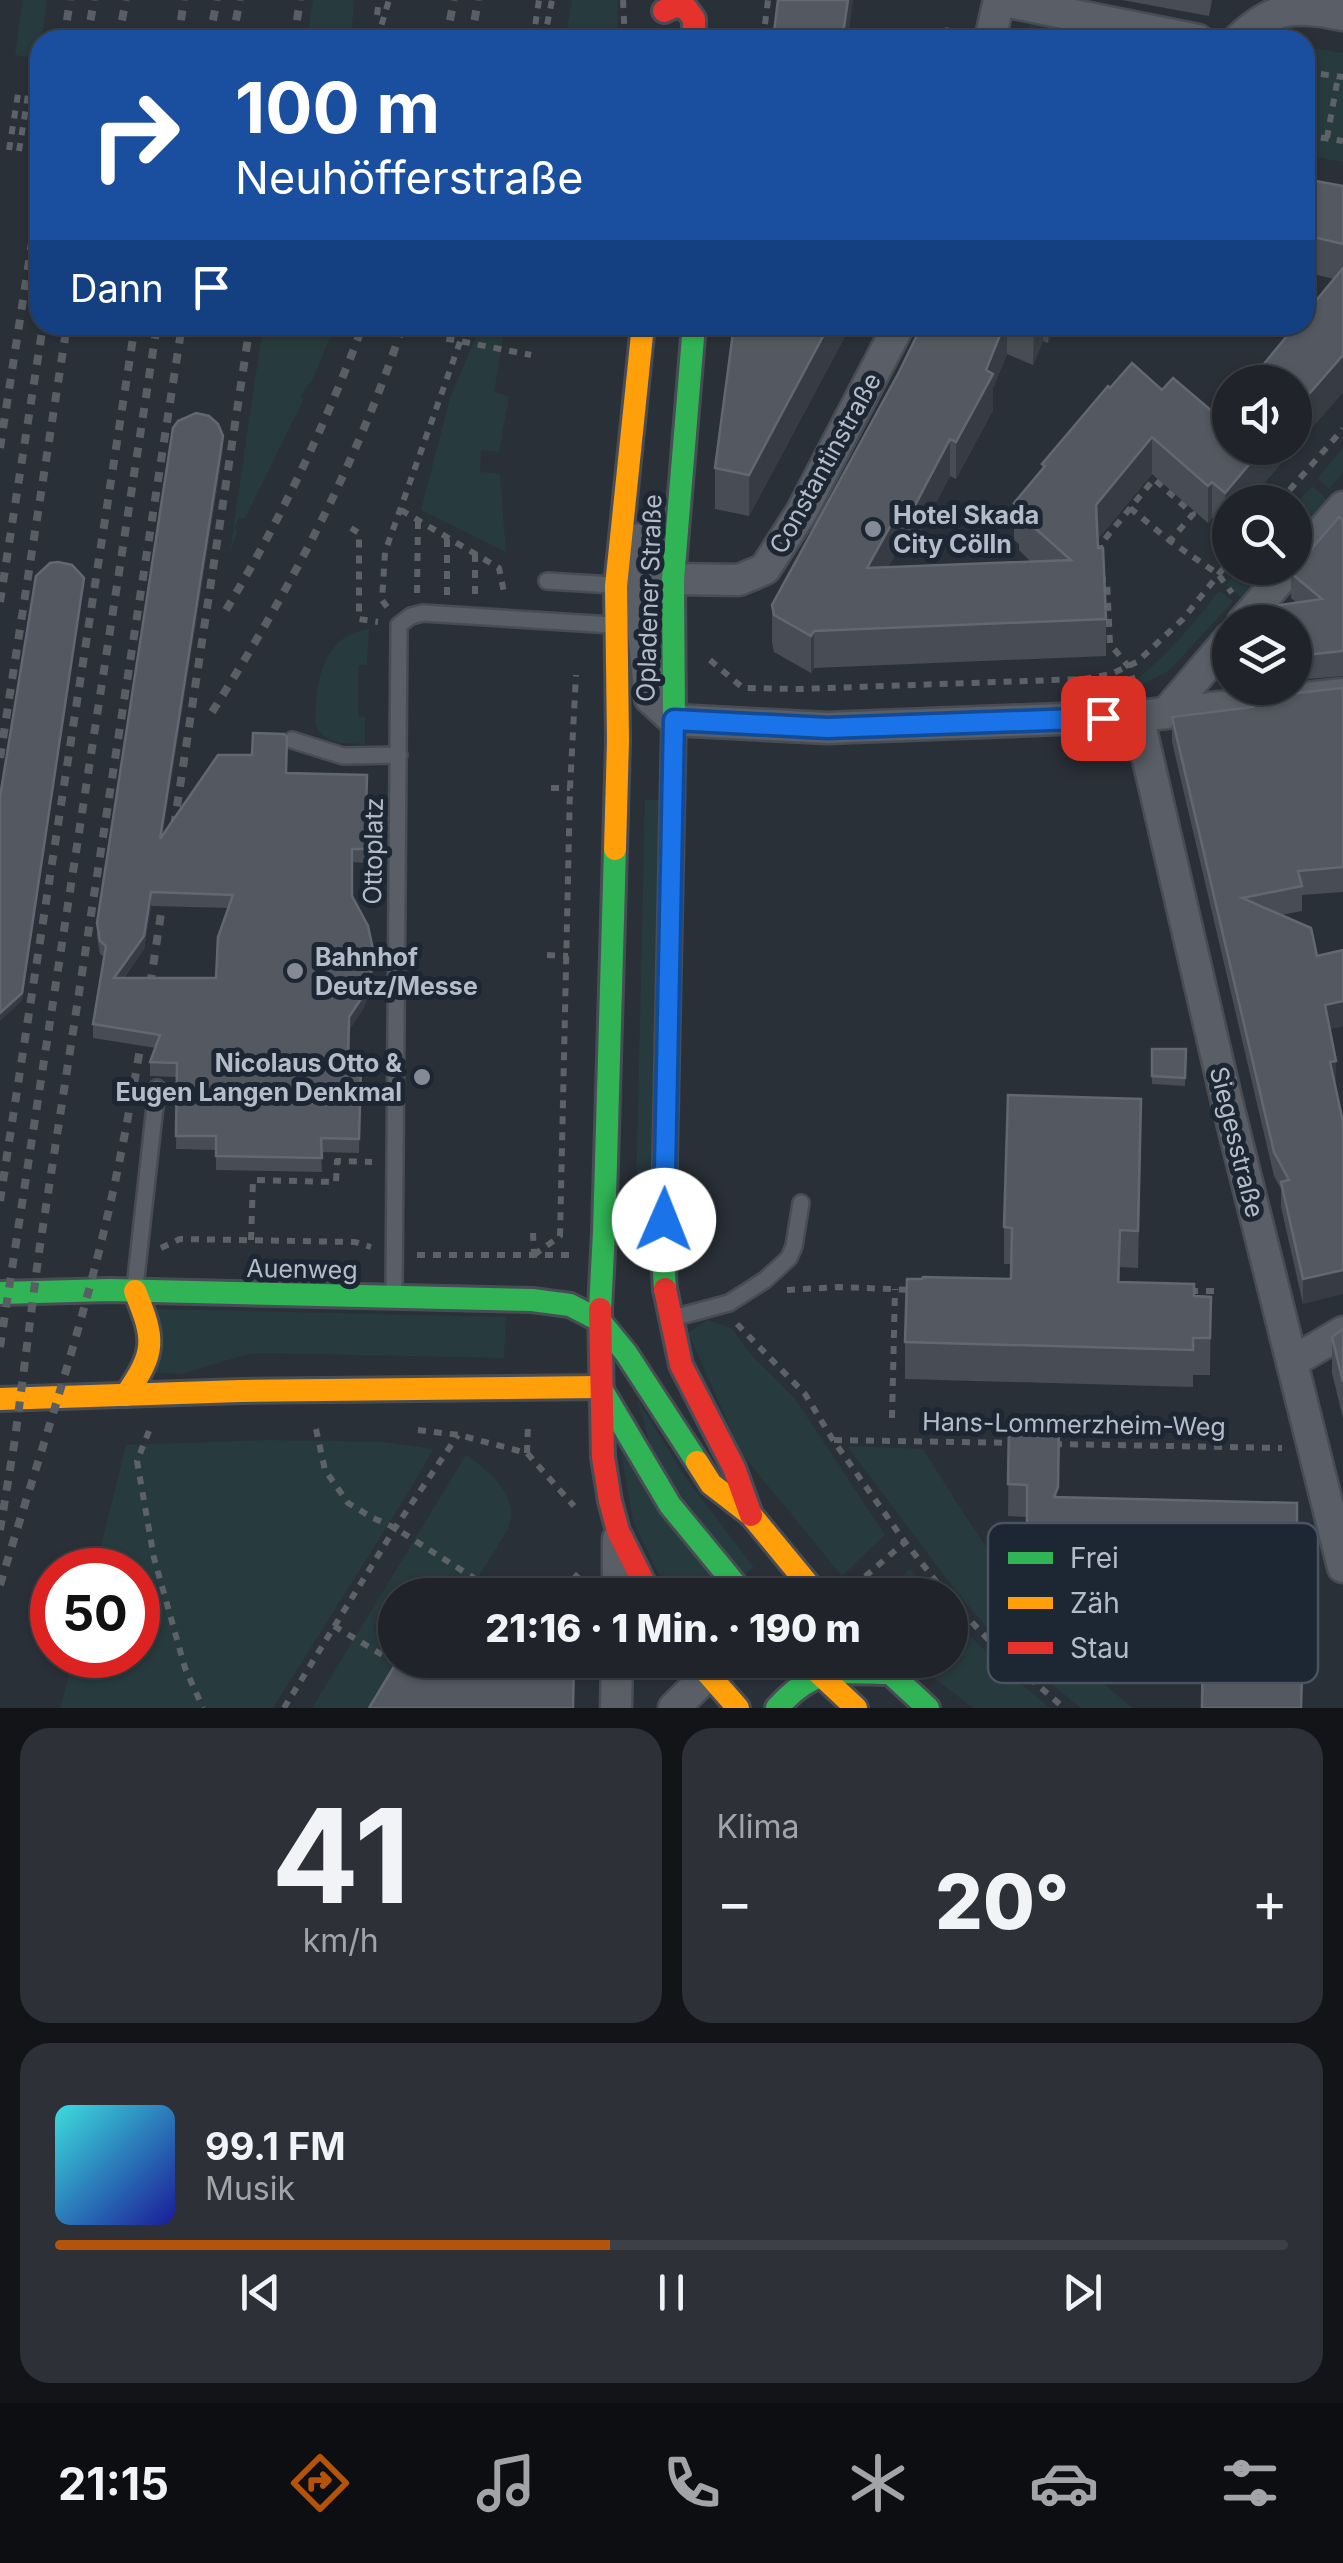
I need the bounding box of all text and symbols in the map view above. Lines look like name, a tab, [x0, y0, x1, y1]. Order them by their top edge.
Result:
text: 100 m	[235, 65, 440, 150]
icon: right	[70, 70, 200, 200]
text: Neuhöfferstraße	[235, 150, 583, 205]
icon: arrive	[184, 260, 239, 315]
text: Dann	[70, 265, 164, 311]
map controls	[1212, 365, 1312, 705]
button: sound	[1212, 365, 1312, 465]
street label: Constantinstraße	[763, 367, 887, 559]
button: search	[1212, 485, 1312, 585]
street label: Opladener Straße	[630, 494, 668, 702]
place label: Hotel Skada City Cölln	[893, 500, 1039, 559]
marker: Hotel Skada City Cölln	[862, 518, 884, 540]
button: layers	[1212, 605, 1312, 705]
pin	[1061, 676, 1146, 761]
icon: arrive	[1076, 691, 1131, 746]
street label: Ottoplatz	[357, 797, 389, 905]
place label: Bahnhof Deutz/Messe	[315, 942, 478, 1001]
marker: Bahnhof Deutz/Messe	[284, 960, 306, 982]
place label: Nicolaus Otto & Eugen Langen Denkmal	[116, 1048, 402, 1107]
street label: Siegesstraße	[1204, 1063, 1270, 1221]
marker: Nicolaus Otto & Eugen Langen Denkmal	[411, 1066, 433, 1088]
position arrow	[612, 1168, 716, 1272]
street label: Auenweg	[246, 1253, 358, 1285]
street label: Hans-Lommerzheim-Weg	[922, 1406, 1226, 1442]
legend	[988, 1523, 1318, 1683]
text: Frei	[1070, 1541, 1119, 1575]
speed limit sign: 50	[30, 1548, 160, 1678]
text: Zäh	[1070, 1586, 1120, 1620]
text: 21:16 · 1 Min. · 190 m	[485, 1605, 861, 1651]
text: Stau	[1070, 1631, 1130, 1665]
text: 41	[271, 1777, 410, 1934]
text: Klima	[717, 1807, 800, 1846]
text: 20°	[935, 1856, 1069, 1947]
text: −	[717, 1869, 753, 1935]
text: +	[1252, 1869, 1288, 1935]
text: km/h	[303, 1921, 379, 1960]
text: 99.1 FM	[205, 2123, 346, 2169]
text: Musik	[205, 2169, 295, 2208]
icon: previous	[233, 2265, 288, 2320]
icon: pause	[644, 2265, 699, 2320]
icon: next	[1055, 2265, 1110, 2320]
icon: directions	[285, 2448, 355, 2518]
icon: music	[471, 2448, 541, 2518]
icon: phone	[657, 2448, 727, 2518]
icon: climate	[843, 2448, 913, 2518]
icon: car	[1029, 2448, 1099, 2518]
icon: filters	[1215, 2448, 1285, 2518]
text: 21:15	[58, 2456, 169, 2511]

